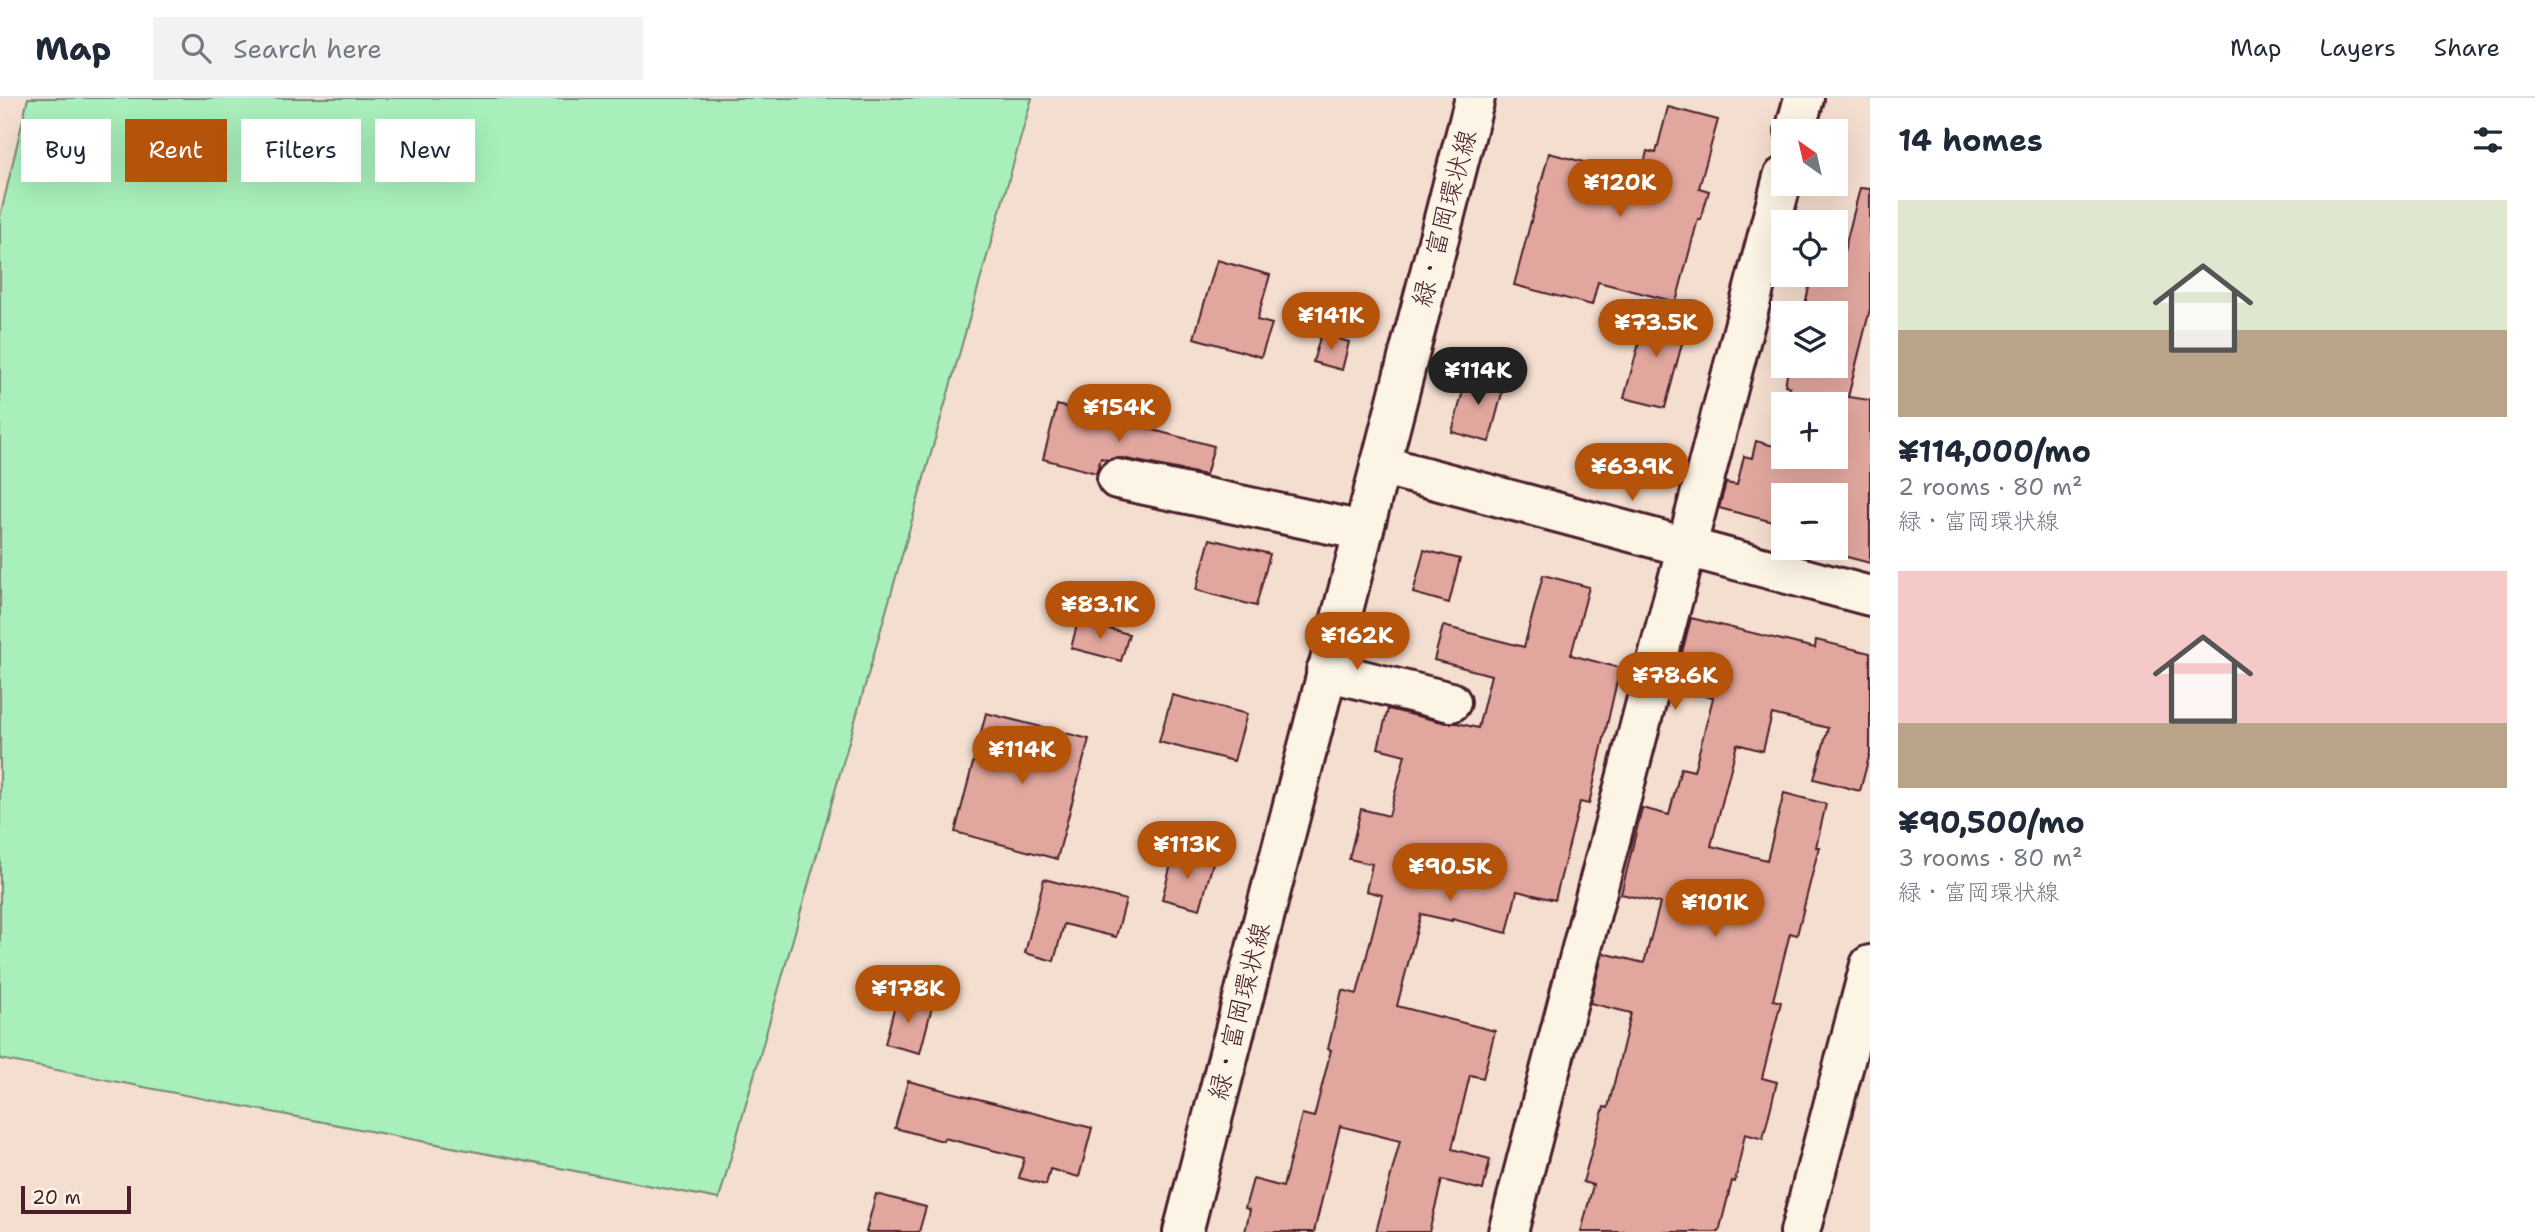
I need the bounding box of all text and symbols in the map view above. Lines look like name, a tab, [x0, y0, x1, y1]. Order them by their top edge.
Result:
search box	[153, 17, 643, 80]
text: Map	[35, 26, 111, 71]
icon: search	[177, 29, 215, 67]
text: Search here	[233, 31, 382, 66]
text: Map	[2230, 32, 2281, 64]
text: Layers	[2319, 32, 2396, 64]
text: Share	[2434, 32, 2500, 64]
chip: Buy	[21, 119, 111, 182]
chip: Rent	[125, 119, 227, 182]
chip: Filters	[241, 119, 361, 182]
chip: New	[375, 119, 475, 182]
north arrow	[1771, 119, 1848, 196]
map controls	[1771, 119, 1848, 560]
text: 14 homes	[1898, 120, 2043, 161]
icon: filters	[2469, 121, 2507, 159]
street label: 緑・富岡環状線	[1403, 125, 1484, 310]
pin: ¥120K	[1571, 159, 1669, 219]
text: ¥120K	[1584, 167, 1656, 197]
button: locate	[1771, 210, 1848, 287]
icon: home	[2140, 245, 2266, 371]
pin: ¥141K	[1282, 292, 1380, 352]
text: ¥141K	[1298, 300, 1364, 330]
pin: ¥73.5K	[1599, 300, 1713, 359]
button: layers	[1771, 301, 1848, 378]
text: ¥73.5K	[1614, 307, 1698, 337]
pin: ¥114K	[1429, 348, 1527, 407]
text: ¥114K	[1444, 355, 1512, 385]
pin: ¥154K	[1070, 384, 1168, 444]
text: ¥154K	[1083, 392, 1155, 422]
button: +	[1771, 392, 1848, 469]
text: ¥114,000/mo	[1898, 431, 2091, 472]
pin: ¥63.9K	[1575, 444, 1689, 503]
text: ¥63.9K	[1591, 451, 1673, 481]
text: 2 rooms · 80 m²	[1898, 472, 2083, 502]
button: −	[1771, 483, 1848, 560]
text: 緑・富岡環状線	[1898, 506, 2059, 536]
pin: ¥83.1K	[1043, 582, 1157, 641]
text: ¥83.1K	[1061, 589, 1139, 619]
pin: ¥162K	[1308, 612, 1406, 672]
icon: home	[2140, 616, 2266, 742]
text: ¥162K	[1321, 620, 1393, 650]
pin: ¥78.6K	[1618, 652, 1732, 712]
text: ¥78.6K	[1632, 660, 1718, 690]
pin: ¥114K	[973, 726, 1071, 786]
text: ¥114K	[988, 734, 1056, 764]
text: ¥90,500/mo	[1898, 802, 2085, 843]
pin: ¥113K	[1138, 822, 1236, 881]
text: ¥113K	[1153, 829, 1221, 859]
text: 3 rooms · 80 m²	[1898, 843, 2083, 873]
pin: ¥90.5K	[1393, 844, 1507, 903]
text: ¥90.5K	[1408, 851, 1492, 881]
text: 緑・富岡環状線	[1898, 877, 2059, 907]
pin: ¥101K	[1666, 880, 1764, 939]
text: ¥101K	[1681, 887, 1749, 917]
street label: 緑・富岡環状線	[1200, 918, 1278, 1103]
pin: ¥178K	[859, 965, 957, 1025]
text: ¥178K	[871, 973, 945, 1003]
scale bar	[21, 1183, 131, 1215]
text: 20 m	[32, 1185, 81, 1210]

